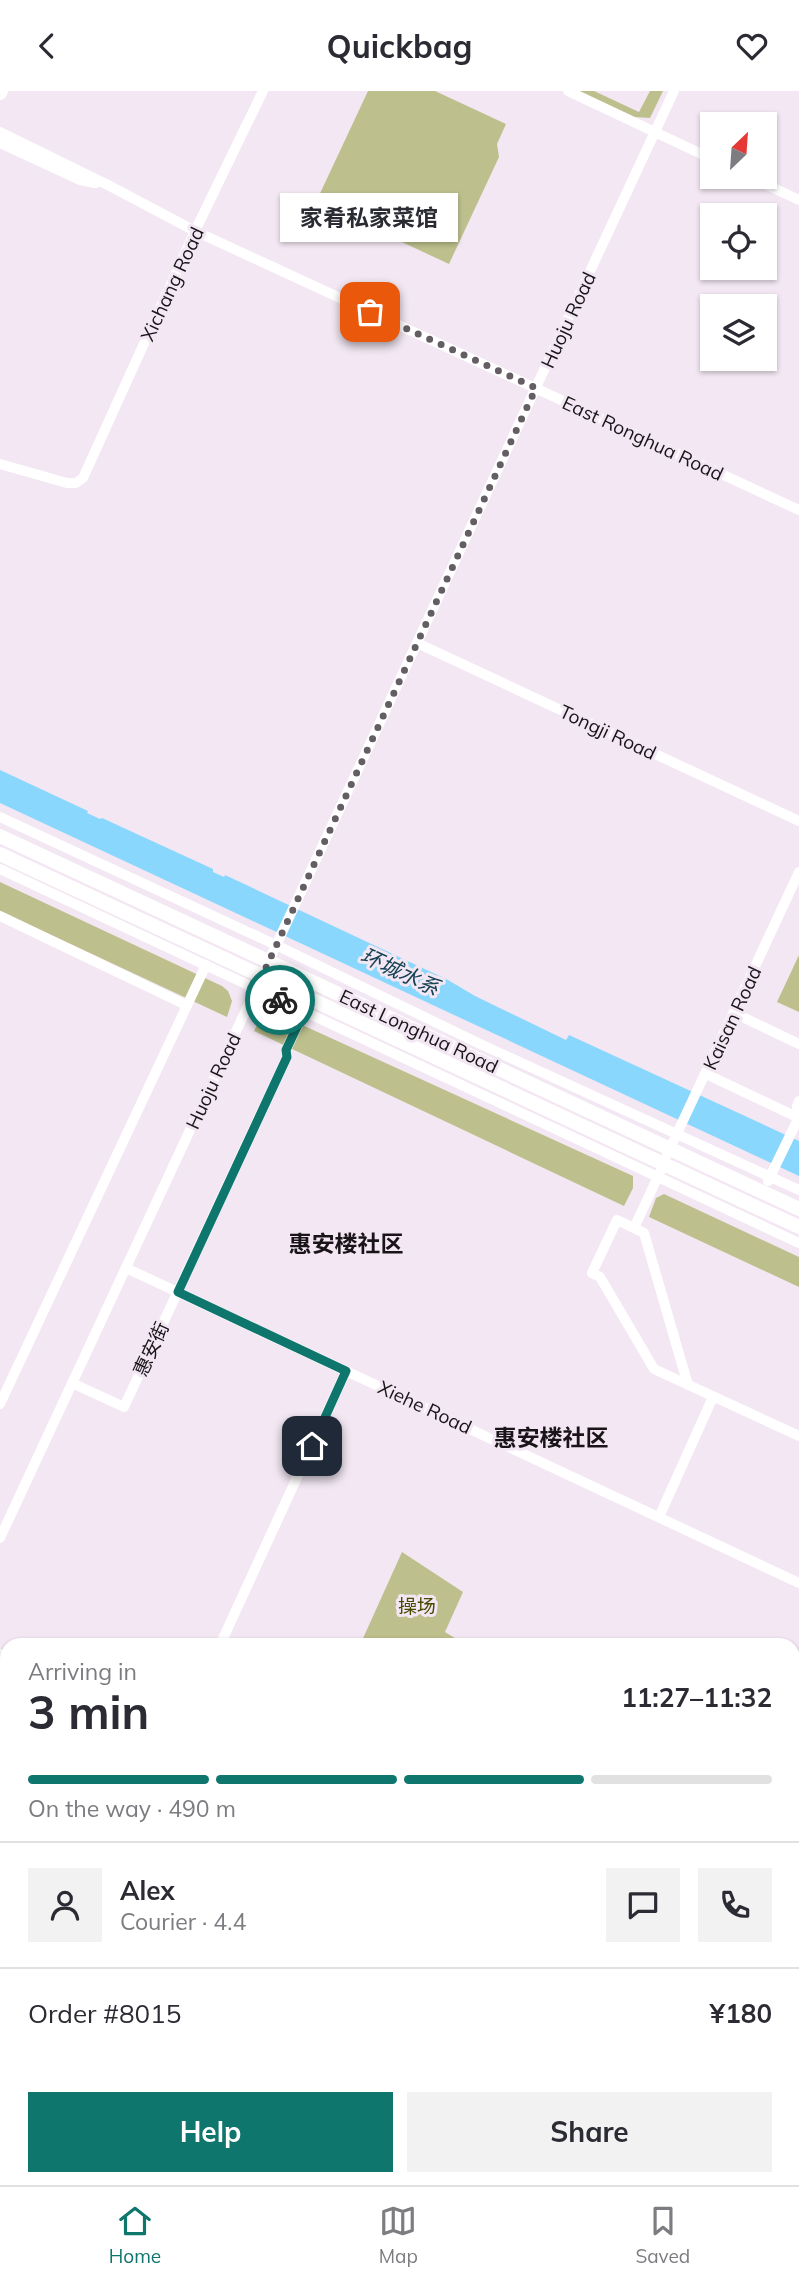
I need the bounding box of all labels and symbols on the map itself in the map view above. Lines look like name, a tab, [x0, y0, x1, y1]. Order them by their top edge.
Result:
north arrow	[700, 112, 777, 189]
callout: 家肴私家菜馆	[281, 193, 459, 242]
street label: Xichang Road	[135, 223, 209, 345]
street label: Huoju Road	[535, 268, 601, 372]
pin	[340, 282, 400, 342]
street label: East Ronghua Road	[559, 390, 727, 486]
street label: Tongji Road	[556, 699, 660, 765]
water label: 环城水系	[357, 942, 446, 1001]
street label: Kaisan Road	[698, 962, 766, 1074]
courier	[245, 965, 315, 1035]
street label: East Longhua Road	[336, 984, 502, 1078]
street label: Huoju Road	[180, 1029, 246, 1133]
district label: 惠安楼社区	[289, 1229, 404, 1258]
street label: 惠安街	[128, 1318, 174, 1380]
street label: Xiehe Road	[374, 1375, 476, 1439]
pin	[282, 1416, 342, 1476]
district label: 惠安楼社区	[494, 1423, 609, 1452]
park label: 操场	[398, 1594, 436, 1618]

